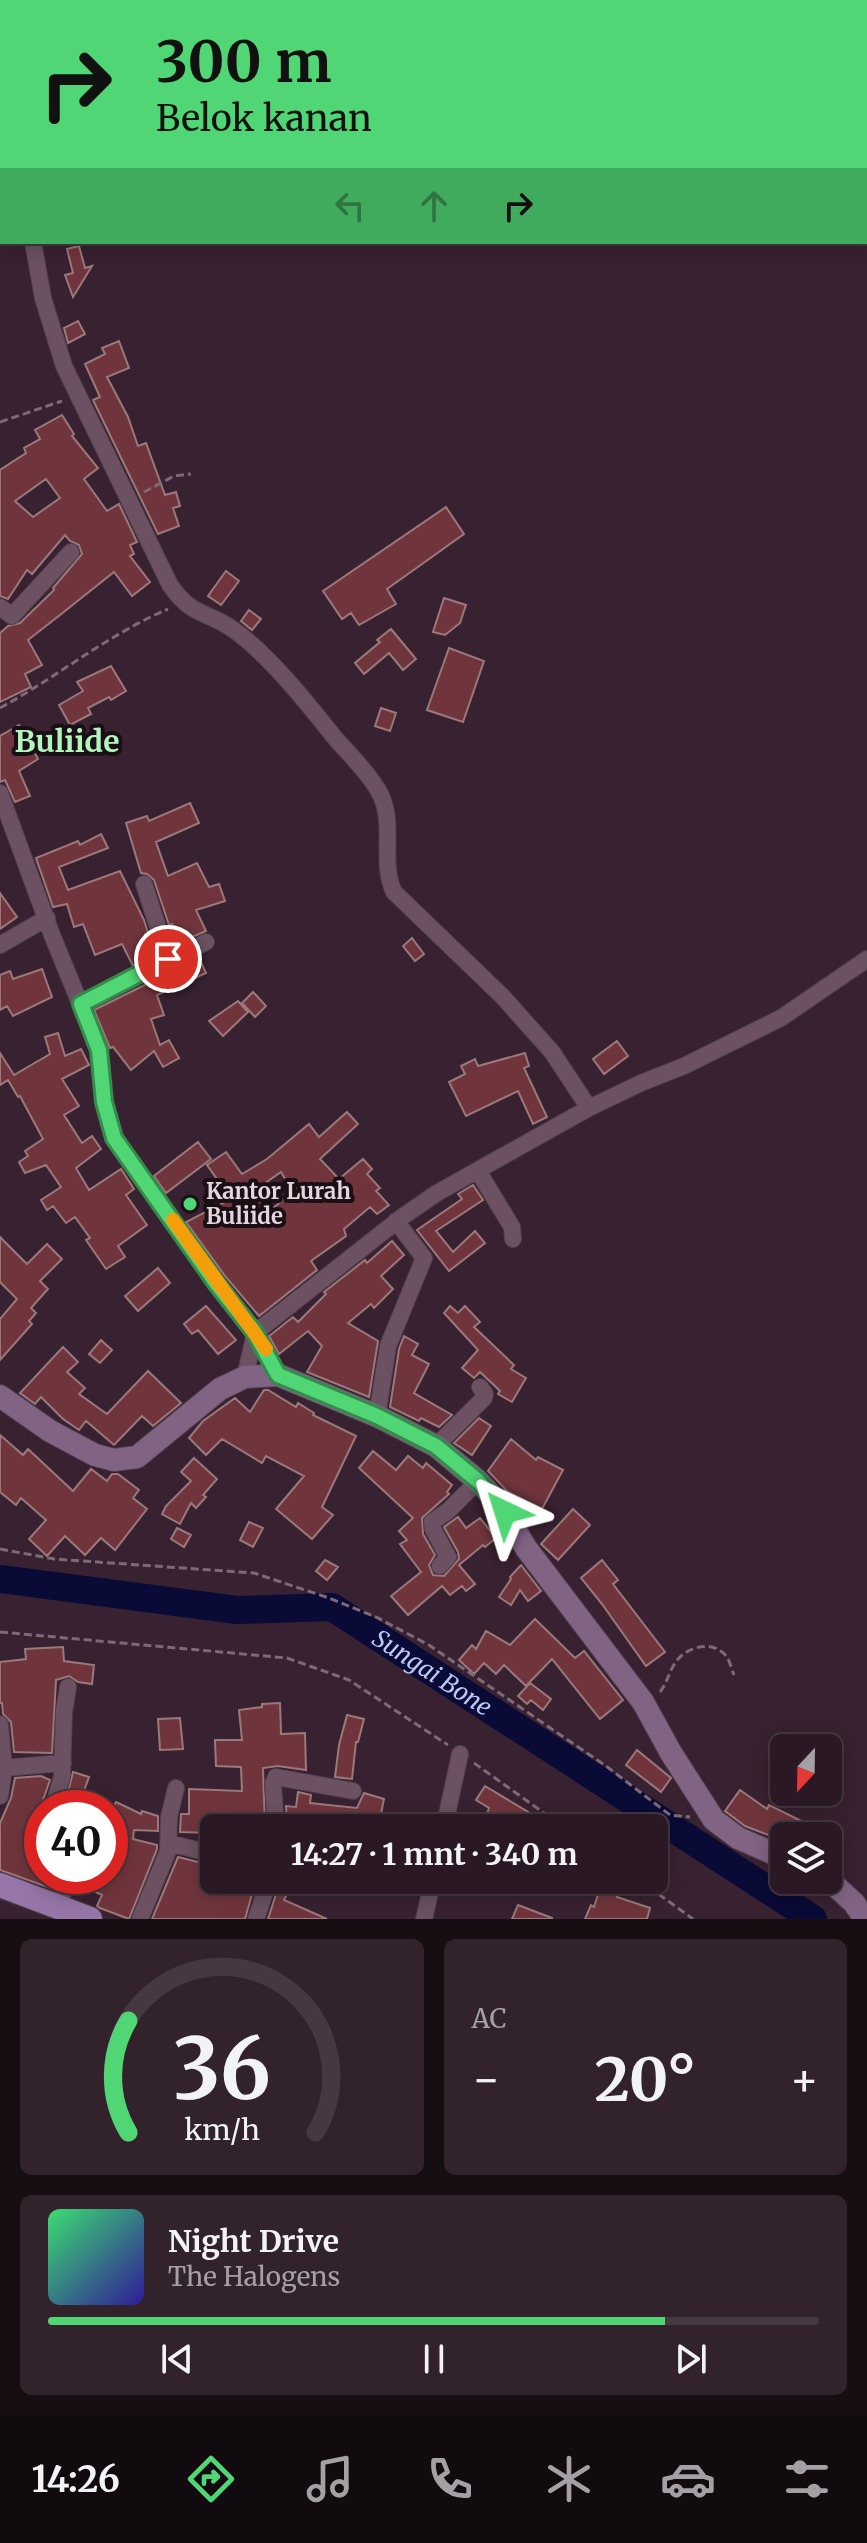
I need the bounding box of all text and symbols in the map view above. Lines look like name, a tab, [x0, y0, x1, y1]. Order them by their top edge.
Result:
text: 300 m	[156, 27, 332, 97]
icon: right	[24, 32, 128, 136]
text: Belok kanan	[156, 96, 372, 141]
icon: left	[328, 184, 372, 228]
icon: ahead	[412, 184, 456, 228]
icon: right	[496, 184, 540, 228]
district label: Buliide	[15, 722, 119, 760]
pin	[134, 925, 202, 993]
icon: arrive	[146, 937, 190, 981]
place label: Kantor Lurah Buliide	[206, 1177, 351, 1230]
marker: Kantor Lurah Buliide	[181, 1195, 199, 1213]
position arrow	[463, 1470, 547, 1554]
water label: Sungai Bone	[367, 1622, 498, 1722]
north arrow	[770, 1734, 842, 1806]
map controls	[770, 1734, 842, 1894]
speed limit sign: 40	[24, 1790, 128, 1894]
button: layers	[770, 1822, 842, 1894]
text: 14:27 · 1 mnt · 340 m	[290, 1835, 578, 1873]
text: AC	[472, 2002, 506, 2035]
text: 36	[173, 2017, 271, 2122]
text: 20°	[594, 2042, 696, 2117]
text: −	[472, 2052, 501, 2107]
text: +	[790, 2052, 819, 2107]
text: km/h	[184, 2112, 260, 2148]
text: Night Drive	[168, 2222, 339, 2260]
text: The Halogens	[168, 2260, 340, 2293]
icon: previous	[155, 2337, 199, 2381]
icon: pause	[412, 2337, 456, 2381]
icon: next	[669, 2337, 713, 2381]
icon: directions	[183, 2451, 239, 2507]
icon: music	[302, 2451, 358, 2507]
icon: phone	[422, 2451, 478, 2507]
icon: climate	[541, 2451, 597, 2507]
icon: car	[660, 2451, 716, 2507]
icon: filters	[779, 2451, 835, 2507]
text: 14:26	[32, 2457, 120, 2502]

